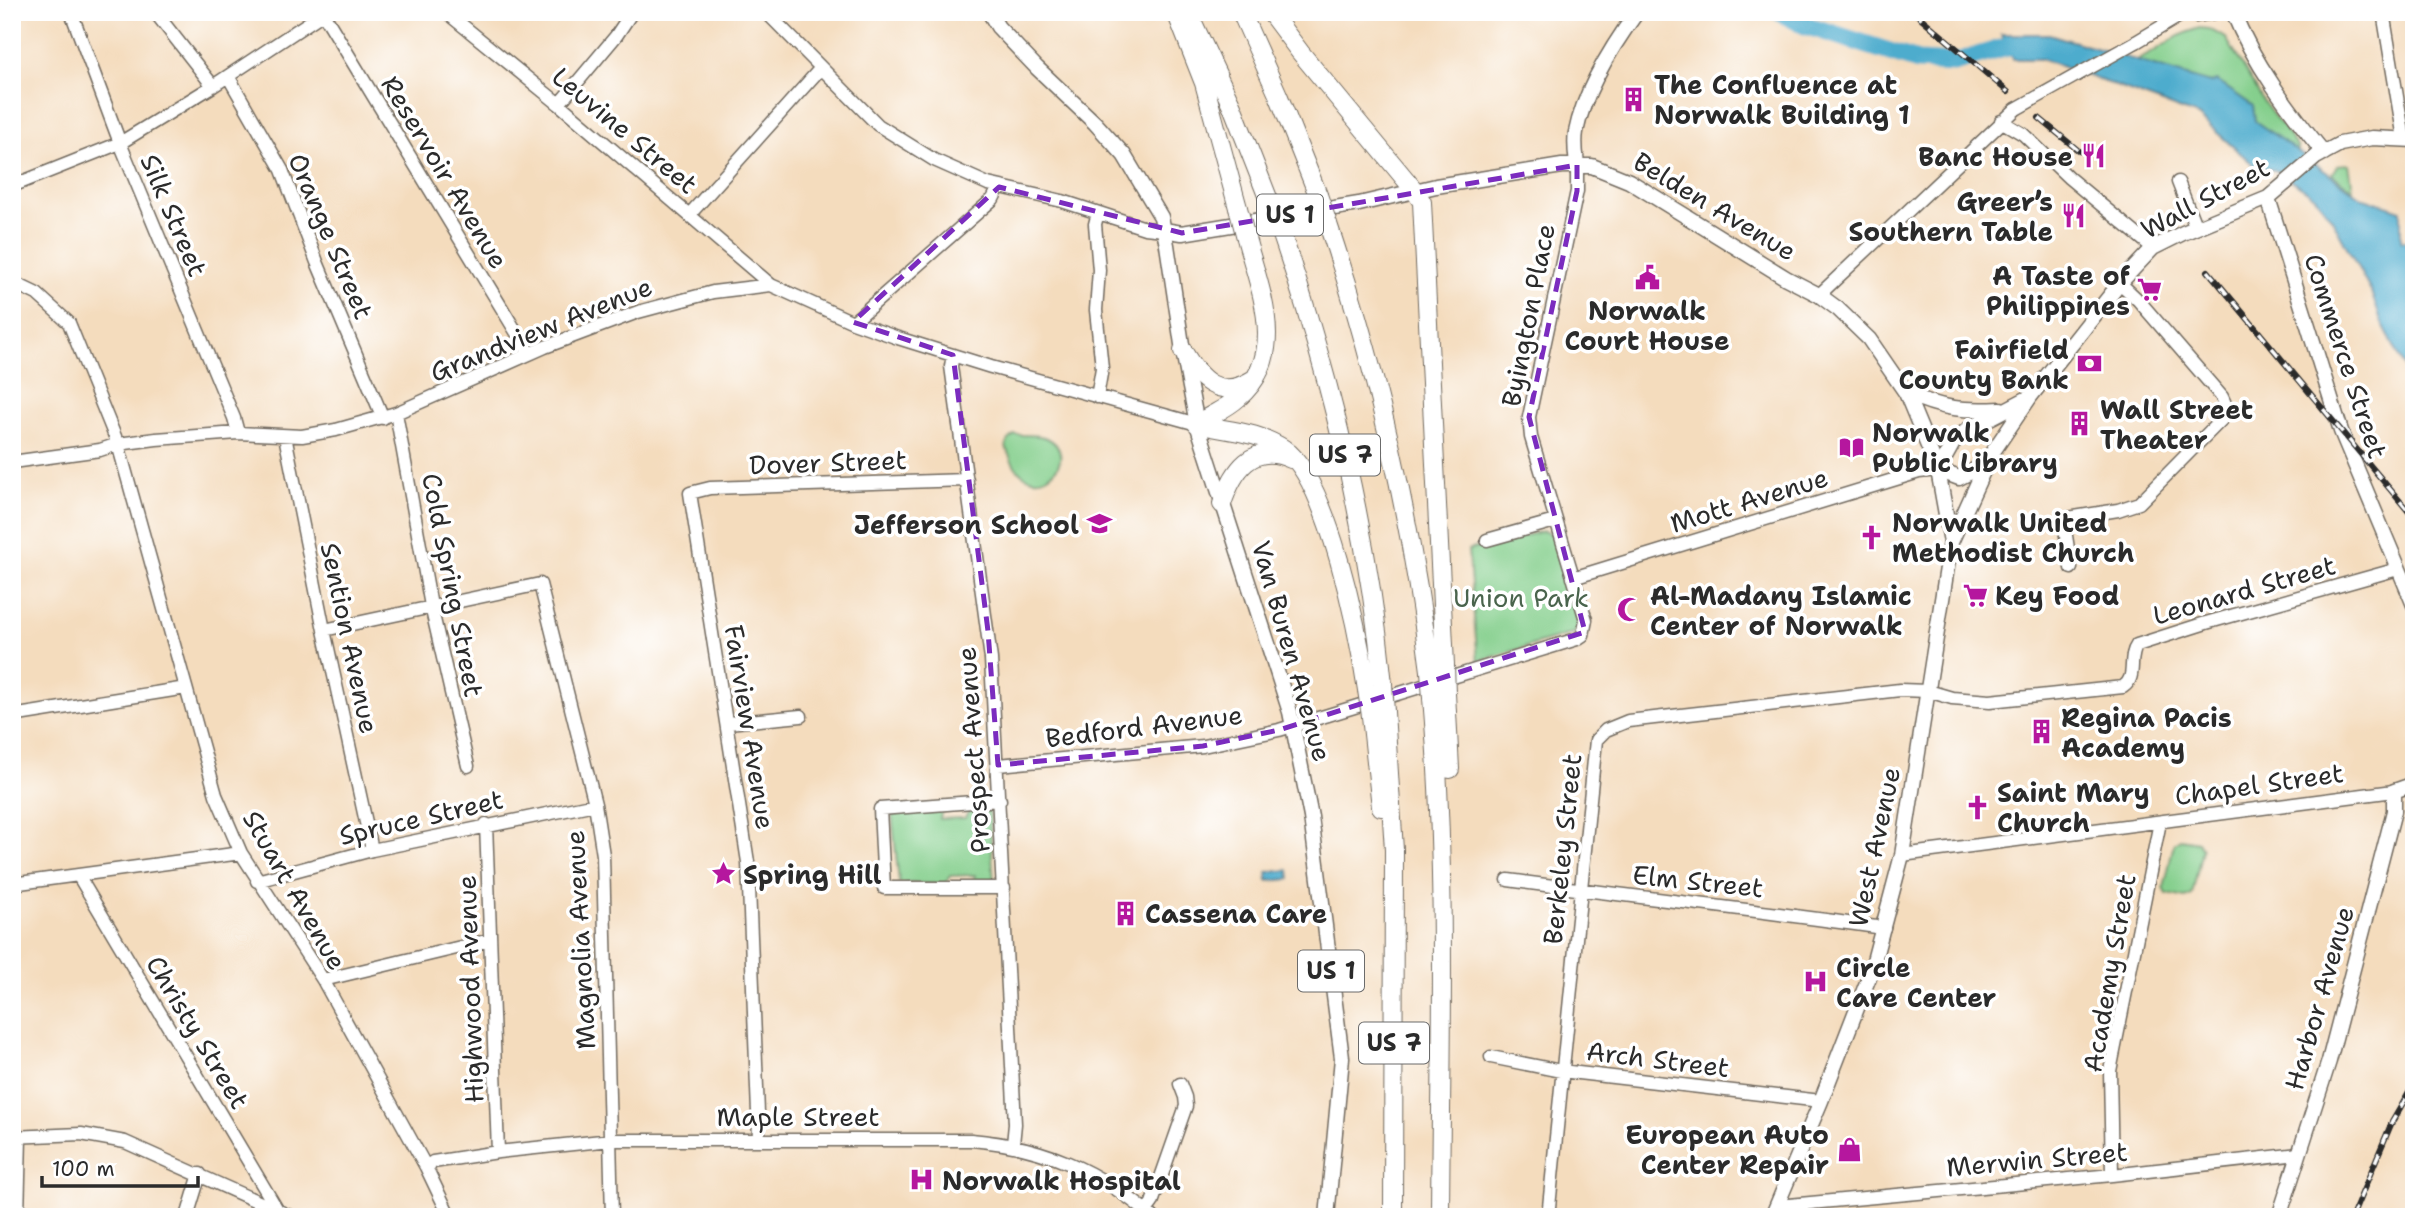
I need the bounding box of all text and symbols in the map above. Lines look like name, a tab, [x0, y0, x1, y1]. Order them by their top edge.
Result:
street label: Leuvine Street	[545, 59, 705, 201]
place label: The Confluence at Norwalk Building 1	[1654, 67, 1910, 132]
street label: Reservoir Avenue	[374, 69, 516, 275]
building icon: The Confluence at Norwalk Building 1	[1620, 85, 1648, 113]
place label: Banc House	[1918, 139, 2073, 174]
restaurant icon: Banc House	[2079, 142, 2107, 170]
street label: Belden Avenue	[1627, 144, 1803, 268]
street label: Silk Street	[133, 148, 215, 282]
street label: Orange Street	[280, 148, 382, 324]
street label: Wall Street	[2135, 149, 2275, 247]
place label: Greer’s Southern Table	[1849, 184, 2053, 249]
road number: US 1	[1257, 195, 1323, 236]
restaurant icon: Greer’s Southern Table	[2059, 202, 2087, 230]
street label: Byington Place	[1493, 221, 1563, 409]
street label: Commerce Street	[2296, 249, 2396, 463]
place label: A Taste of Philippines	[1986, 258, 2131, 323]
public building icon: Norwalk Court House	[1633, 264, 1661, 292]
street label: Grandview Avenue	[425, 268, 657, 390]
supermarket icon: A Taste of Philippines	[2136, 276, 2164, 304]
place label: Norwalk Court House	[1564, 293, 1730, 358]
place label: Fairfield County Bank	[1899, 332, 2069, 397]
bank icon: Fairfield County Bank	[2075, 350, 2103, 378]
place label: Wall Street Theater	[2100, 392, 2253, 457]
building icon: Wall Street Theater	[2066, 410, 2094, 438]
place label: Norwalk Public Library	[1872, 415, 2058, 480]
library icon: Norwalk Public Library	[1838, 433, 1866, 461]
road number: US 7	[1310, 434, 1380, 476]
street label: Dover Street	[749, 442, 907, 482]
street label: Mott Avenue	[1666, 459, 1832, 541]
street label: Cold Spring Street	[414, 470, 492, 700]
place label: Norwalk United Methodist Church	[1892, 505, 2134, 570]
place label: Jefferson School	[854, 507, 1079, 542]
school or university icon: Jefferson School	[1085, 510, 1113, 538]
church icon: Norwalk United Methodist Church	[1858, 523, 1886, 551]
street label: Van Buren Avenue	[1244, 537, 1340, 765]
street label: Sention Avenue	[313, 539, 387, 737]
street label: Leonard Street	[2149, 547, 2339, 633]
place label: Al-Madany Islamic Center of Norwalk	[1650, 578, 1912, 643]
place label: Key Food	[1995, 578, 2119, 613]
park label: Union Park	[1453, 580, 1589, 615]
supermarket icon: Key Food	[1961, 581, 1989, 609]
mosque icon: Al-Madany Islamic Center of Norwalk	[1616, 596, 1644, 624]
street label: Fairview Avenue	[717, 622, 783, 832]
street label: Prospect Avenue	[948, 646, 998, 854]
street label: Bedford Avenue	[1044, 697, 1244, 755]
place label: Regina Pacis Academy	[2061, 700, 2232, 765]
building icon: Regina Pacis Academy	[2027, 718, 2055, 746]
street label: Berkeley Street	[1535, 752, 1589, 946]
street label: Chapel Street	[2172, 755, 2346, 813]
street label: West Avenue	[1840, 764, 1908, 930]
place label: Saint Mary Church	[1997, 775, 2150, 840]
street label: Spruce Street	[336, 781, 506, 853]
church icon: Saint Mary Church	[1963, 793, 1991, 821]
street label: Stuart Avenue	[235, 804, 355, 976]
street label: Magnolia Avenue	[557, 830, 603, 1050]
place label: Spring Hill	[743, 857, 882, 892]
street label: Elm Street	[1631, 857, 1765, 905]
place icon: Spring Hill	[709, 860, 737, 888]
street label: Academy Street	[2074, 871, 2144, 1075]
street label: Highwood Avenue	[449, 874, 491, 1104]
place label: Cassena Care	[1145, 896, 1327, 931]
building icon: Cassena Care	[1111, 899, 1139, 927]
street label: Harbor Avenue	[2276, 902, 2362, 1094]
street label: Christy Street	[138, 949, 258, 1115]
place label: Circle Care Center	[1836, 950, 1996, 1015]
road number: US 1	[1298, 951, 1364, 992]
hospital icon: Circle Care Center	[1802, 968, 1830, 996]
road number: US 7	[1359, 1023, 1429, 1064]
street label: Arch Street	[1585, 1033, 1731, 1085]
street label: Maple Street	[716, 1099, 880, 1134]
place label: European Auto Center Repair	[1625, 1117, 1829, 1182]
street label: Merwin Street	[1945, 1134, 2129, 1184]
shop icon: European Auto Center Repair	[1835, 1135, 1863, 1163]
scale bar	[42, 1145, 198, 1189]
text: 100 m	[52, 1155, 115, 1183]
place label: Norwalk Hospital	[942, 1163, 1181, 1198]
hospital icon: Norwalk Hospital	[908, 1166, 936, 1194]

